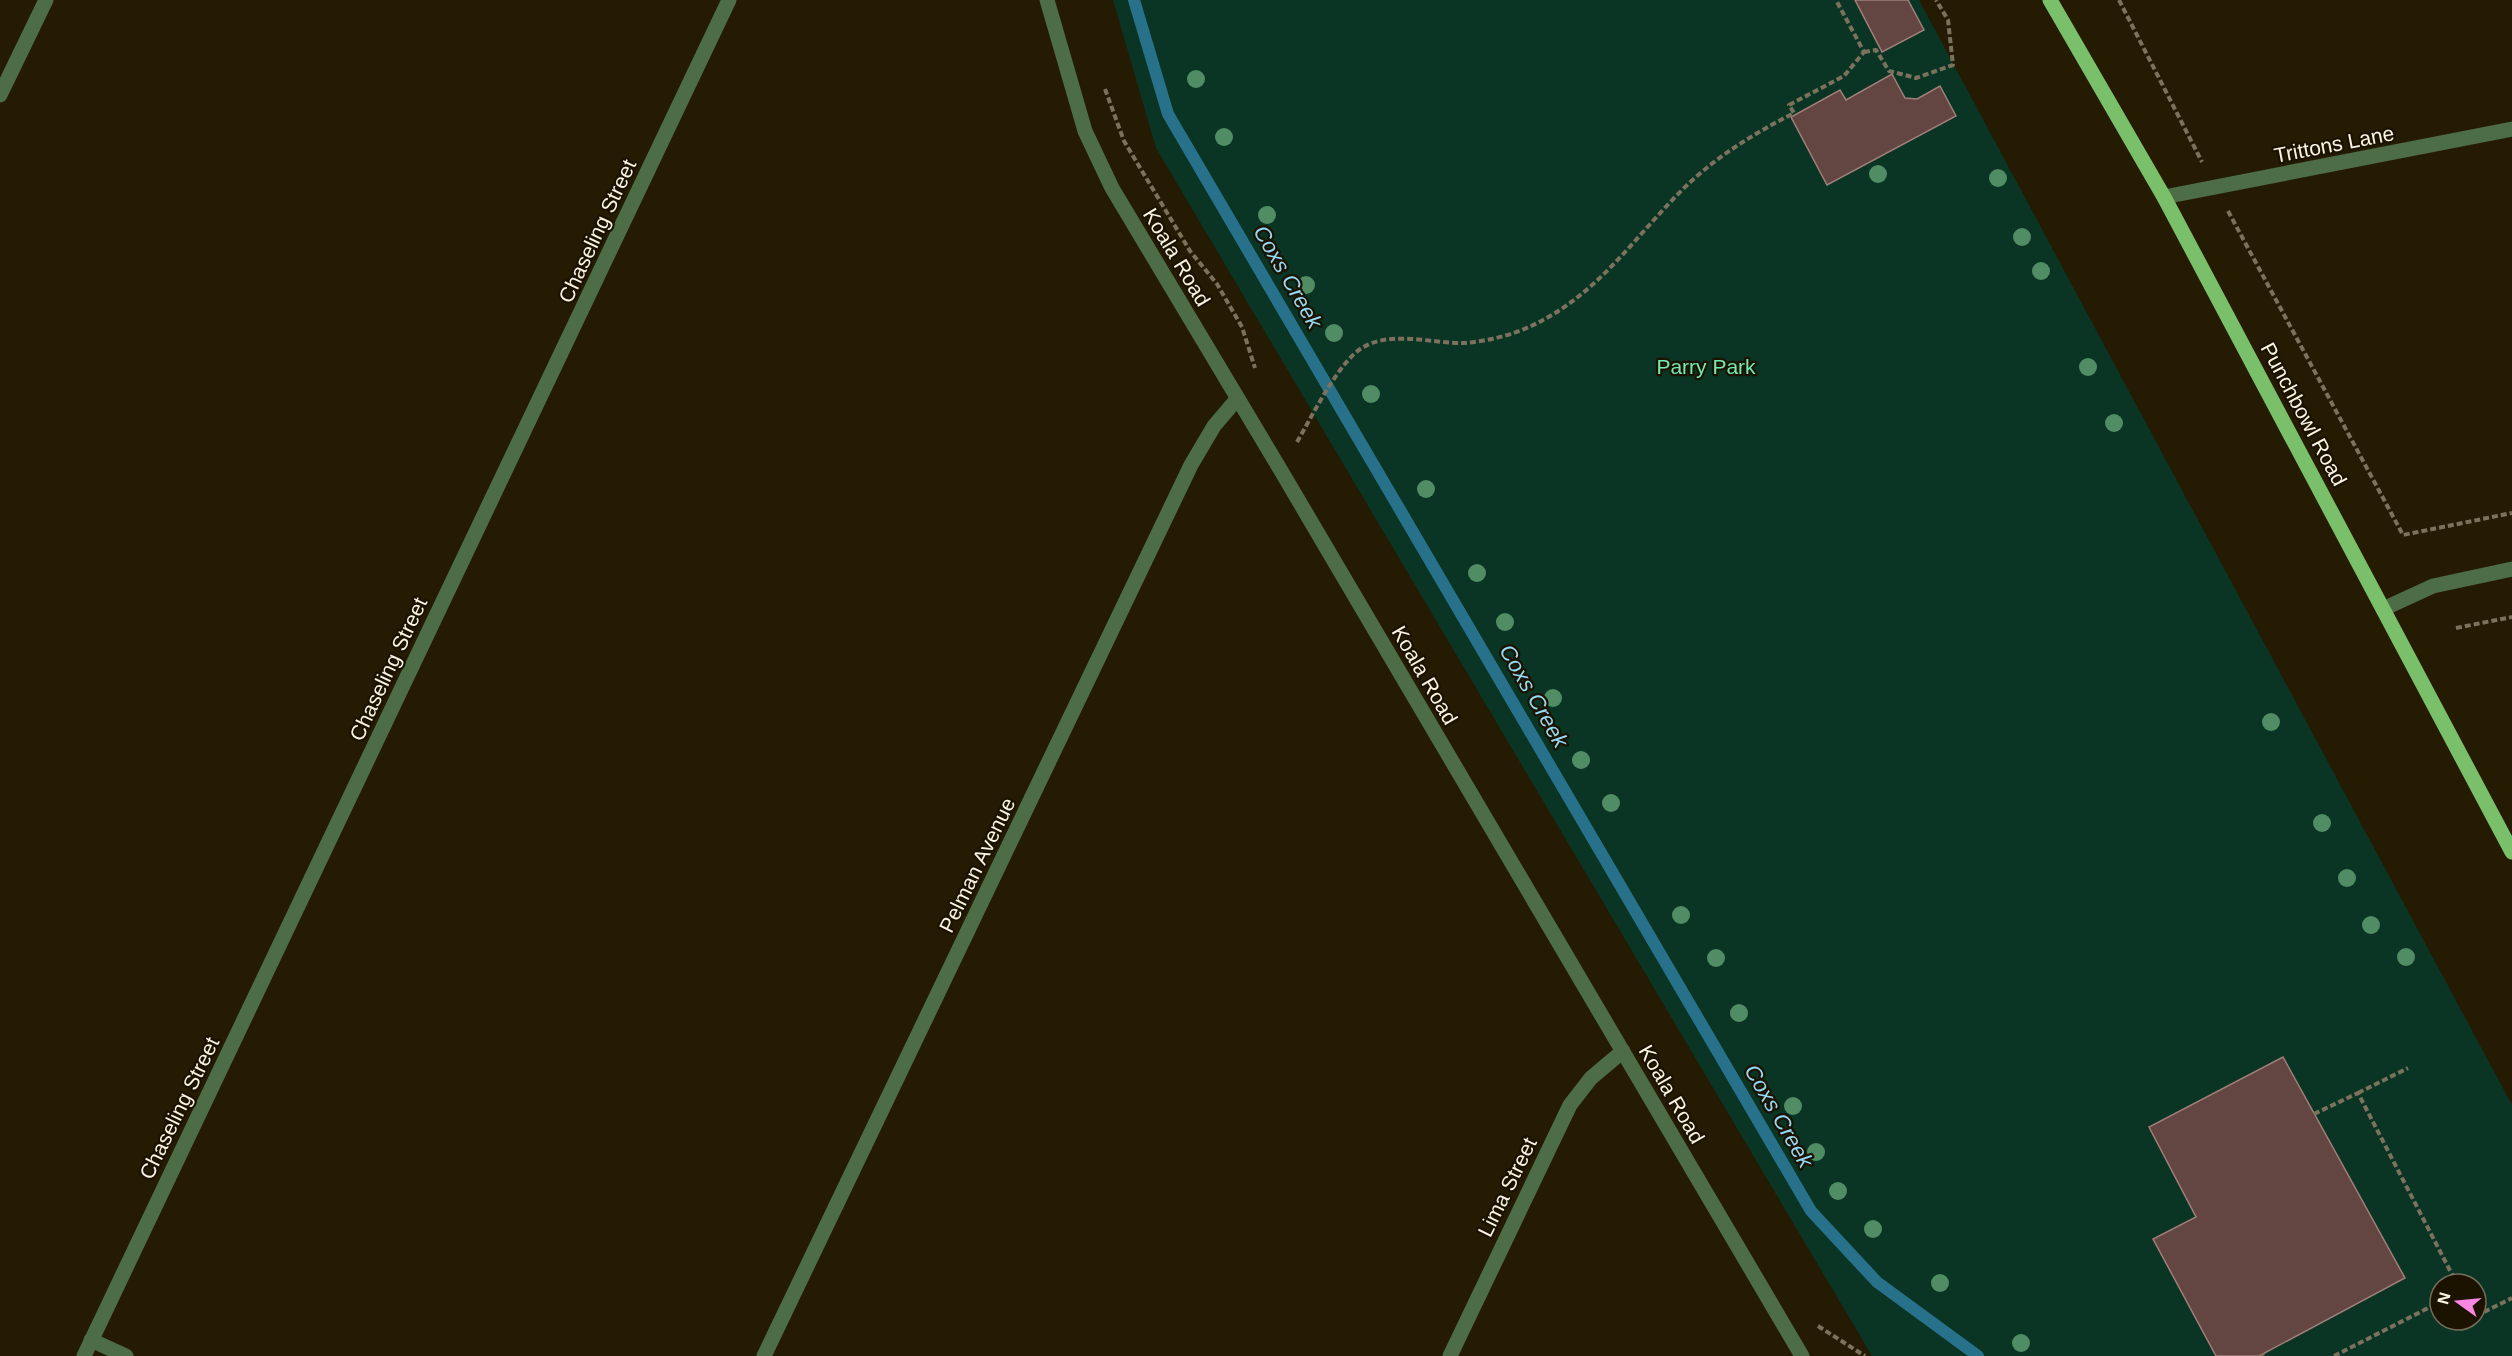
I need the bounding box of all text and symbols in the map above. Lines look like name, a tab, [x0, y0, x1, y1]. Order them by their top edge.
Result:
street label: Trittons Lane	[2272, 121, 2396, 167]
street label: Chaseling Street	[554, 156, 640, 306]
street label: Koala Road	[1139, 204, 1215, 310]
water label: Coxs Creek	[1248, 221, 1328, 334]
street label: Punchbowl Road	[2257, 339, 2351, 489]
park label: Parry Park	[1656, 355, 1756, 378]
street label: Chaseling Street	[345, 594, 431, 744]
street label: Koala Road	[1388, 622, 1462, 728]
water label: Coxs Creek	[1494, 640, 1574, 753]
street label: Pelman Avenue	[935, 794, 1019, 936]
street label: Chaseling Street	[135, 1033, 223, 1183]
street label: Koala Road	[1635, 1041, 1709, 1147]
water label: Coxs Creek	[1739, 1060, 1819, 1173]
street label: Lima Street	[1473, 1134, 1541, 1240]
north arrow	[2428, 1272, 2488, 1332]
text: N	[2434, 1290, 2454, 1306]

